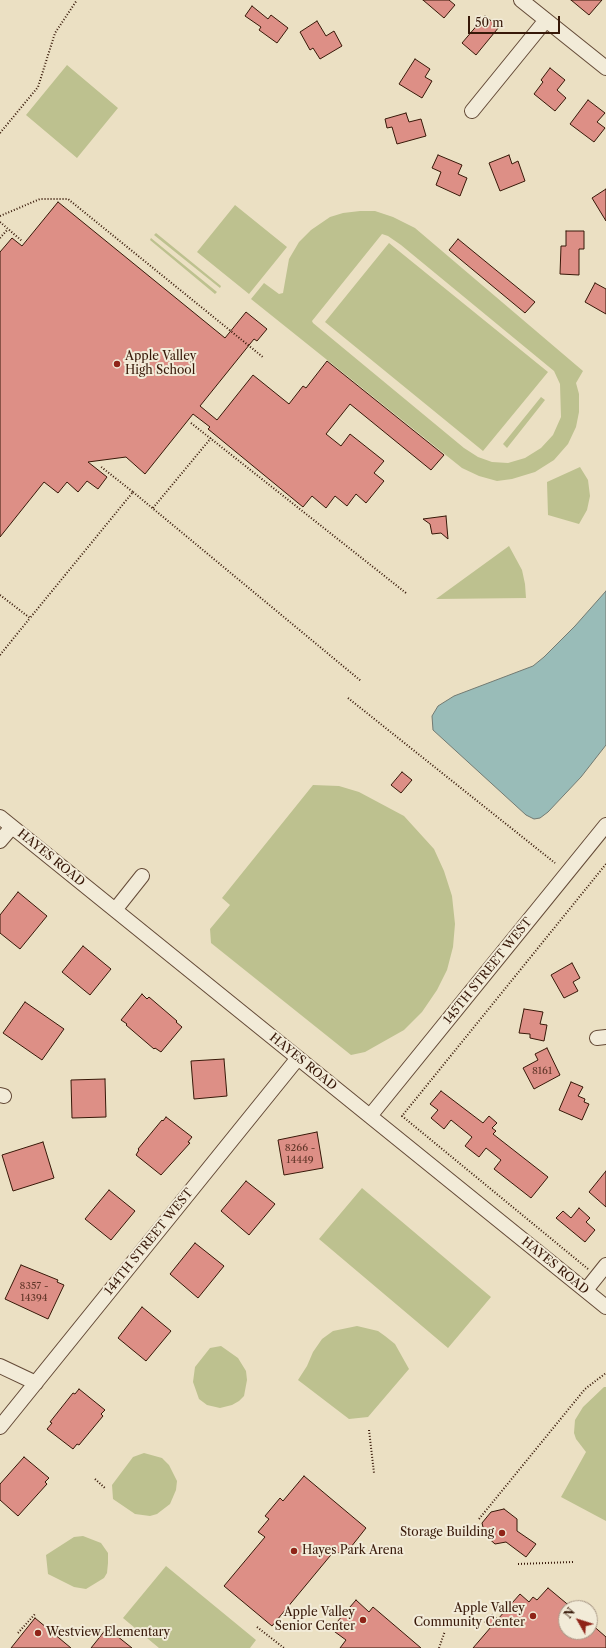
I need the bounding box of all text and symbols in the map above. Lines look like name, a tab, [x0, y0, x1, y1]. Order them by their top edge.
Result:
scale bar	[470, 8, 562, 34]
text: 50 m	[475, 15, 504, 30]
place label: Apple Valley High School	[125, 350, 196, 378]
marker: Apple Valley High School	[112, 359, 122, 369]
street label: HAYES ROAD	[15, 827, 87, 889]
street label: 145TH STREET WEST	[441, 915, 535, 1027]
street label: HAYES ROAD	[267, 1031, 339, 1093]
house number: 8161	[532, 1065, 552, 1077]
house number: 8266 - 14449	[285, 1142, 315, 1166]
street label: 144TH STREET WEST	[102, 1186, 196, 1298]
street label: HAYES ROAD	[519, 1235, 591, 1297]
house number: 8357 - 14394	[19, 1280, 49, 1304]
place label: Storage Building	[400, 1526, 494, 1540]
marker: Storage Building	[497, 1528, 507, 1538]
place label: Hayes Park Arena	[302, 1544, 403, 1558]
marker: Hayes Park Arena	[289, 1546, 299, 1556]
north arrow	[558, 1600, 598, 1640]
place label: Apple Valley Community Center	[414, 1602, 525, 1630]
text: N	[561, 1605, 578, 1621]
place label: Apple Valley Senior Center	[275, 1606, 355, 1634]
marker: Apple Valley Community Center	[528, 1611, 538, 1621]
marker: Apple Valley Senior Center	[358, 1615, 368, 1625]
place label: Westview Elementary	[46, 1626, 170, 1640]
marker: Westview Elementary	[33, 1628, 43, 1638]

